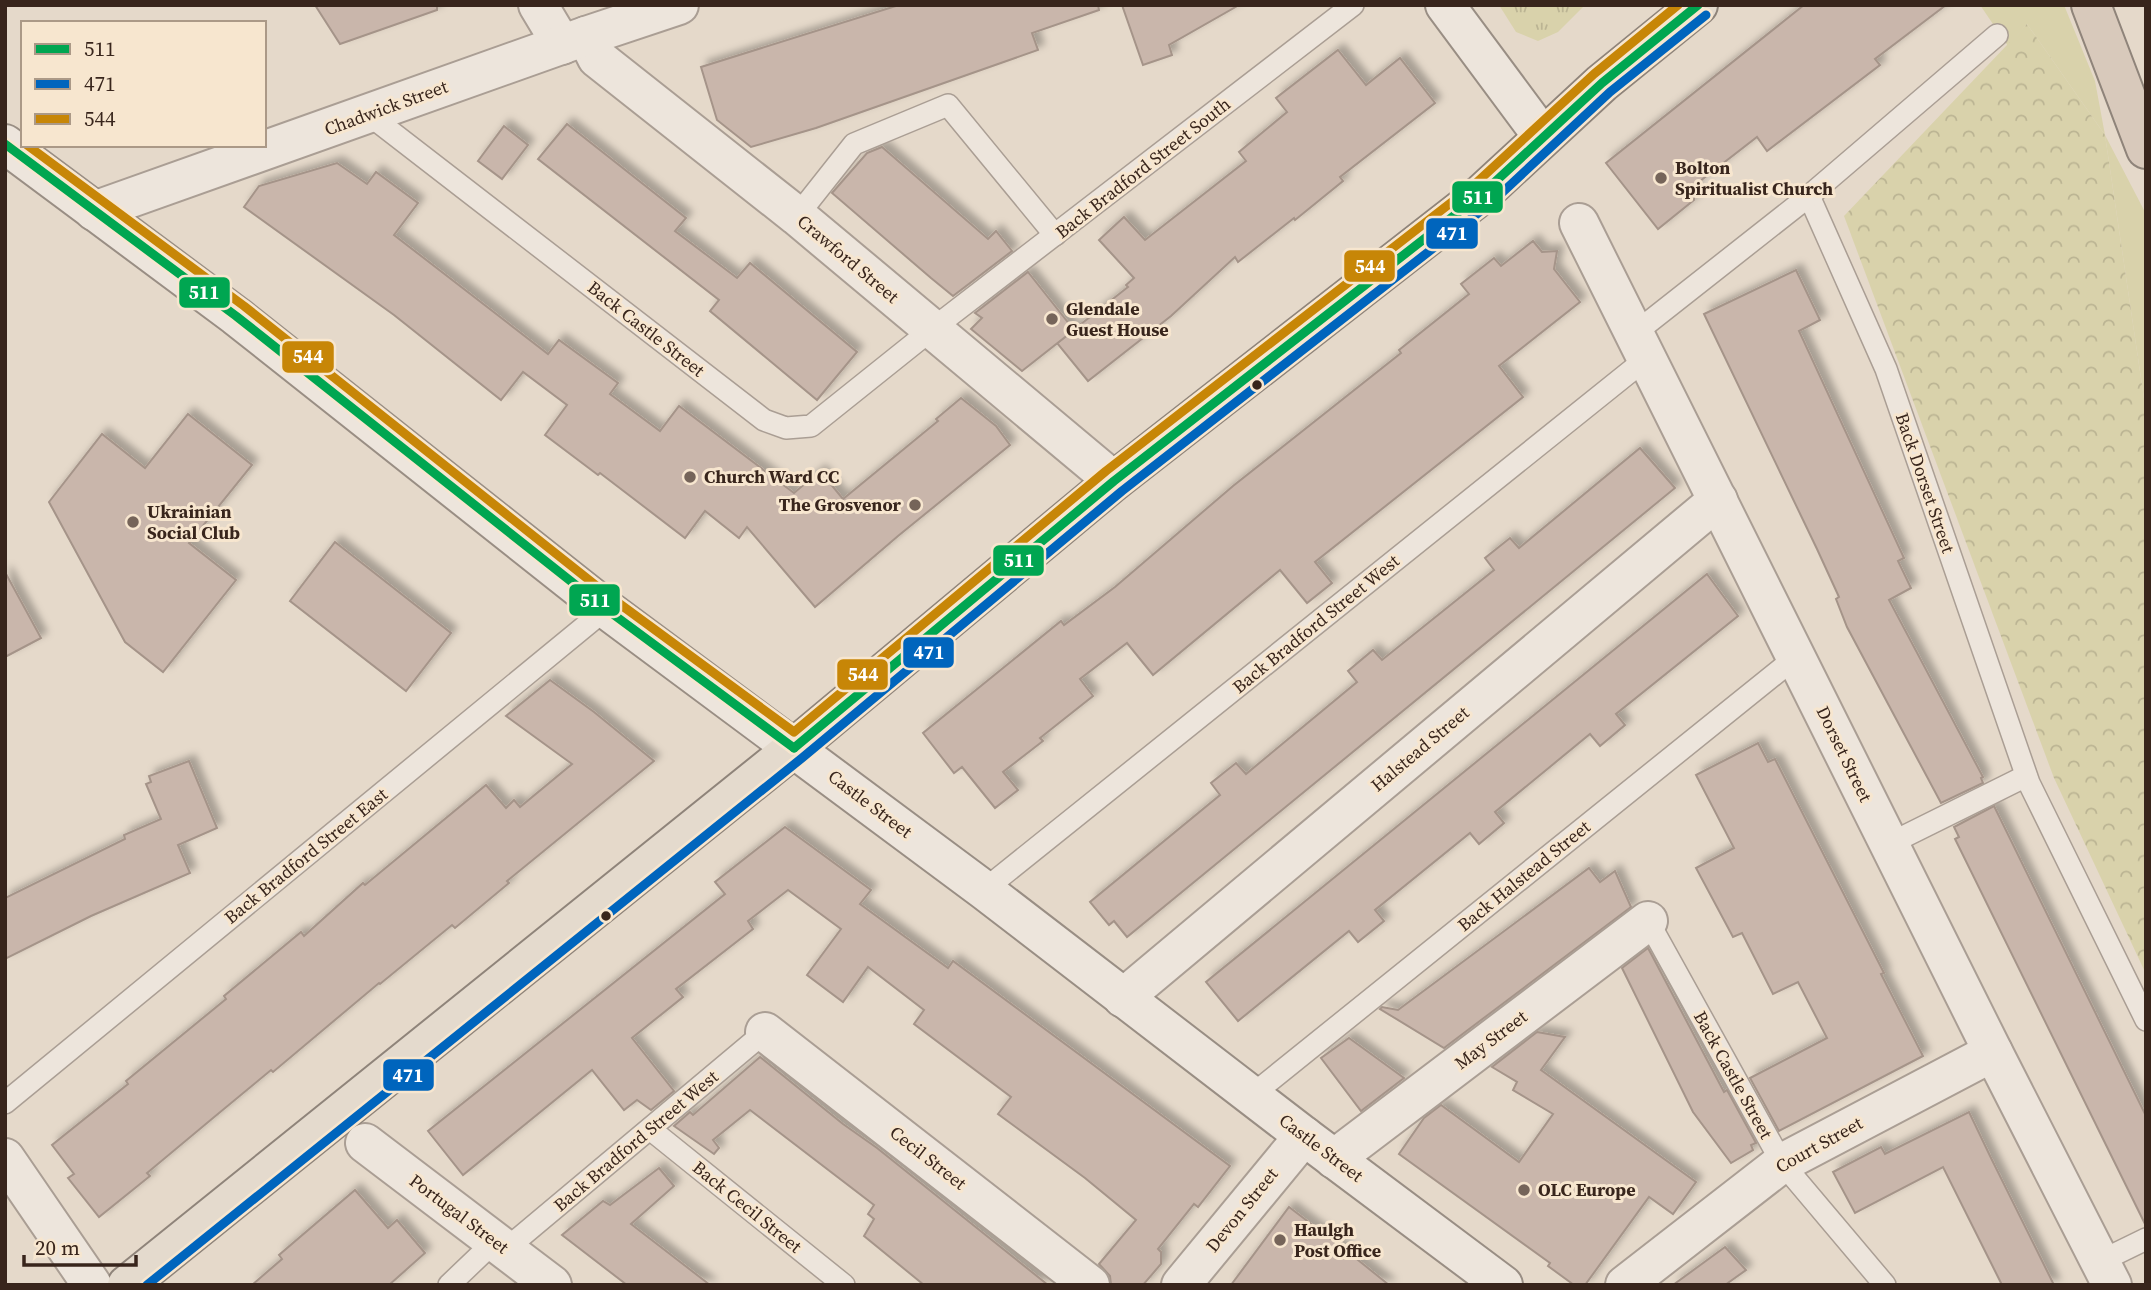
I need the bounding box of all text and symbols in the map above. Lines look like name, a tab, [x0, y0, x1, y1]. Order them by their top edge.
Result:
legend	[21, 21, 266, 147]
text: 511	[84, 34, 116, 63]
text: 471	[84, 69, 116, 98]
street label: Chadwick Street	[321, 74, 451, 141]
street label: Back Bradford Street South	[1050, 91, 1236, 244]
text: 544	[84, 104, 116, 133]
place label: Bolton Spiritualist Church	[1675, 155, 1833, 201]
marker: Bolton Spiritualist Church	[1653, 170, 1669, 186]
line badge: 511	[1451, 180, 1504, 214]
text: 511	[1463, 184, 1493, 210]
street label: Crawford Street	[792, 209, 905, 309]
line badge: 471	[1425, 217, 1479, 250]
text: 471	[1437, 220, 1467, 246]
line badge: 544	[1343, 249, 1396, 283]
text: 544	[1355, 253, 1385, 279]
street label: Back Castle Street	[582, 275, 710, 382]
line badge: 511	[178, 276, 231, 309]
text: 511	[189, 279, 219, 305]
place label: Glendale Guest House	[1066, 296, 1169, 342]
marker: Glendale Guest House	[1044, 311, 1060, 327]
line badge: 544	[281, 340, 335, 374]
text: 544	[293, 343, 323, 369]
unlabelled marker	[1250, 378, 1264, 392]
street label: Back Dorset Street	[1890, 409, 1961, 556]
place label: Church Ward CC	[704, 464, 839, 489]
marker: Church Ward CC	[682, 469, 698, 485]
place label: The Grosvenor	[779, 492, 902, 517]
marker: The Grosvenor	[907, 497, 923, 513]
place label: Ukrainian Social Club	[147, 499, 240, 545]
marker: Ukrainian Social Club	[125, 514, 141, 530]
line badge: 511	[992, 544, 1045, 577]
text: 511	[1004, 547, 1034, 573]
street label: Back Bradford Street West	[1227, 548, 1405, 699]
line badge: 511	[568, 583, 621, 617]
text: 511	[580, 587, 610, 613]
line badge: 471	[902, 636, 955, 669]
text: 471	[914, 639, 944, 665]
line badge: 544	[836, 658, 889, 691]
text: 544	[848, 661, 878, 687]
street label: Halstead Street	[1365, 700, 1474, 797]
street label: Dorset Street	[1810, 702, 1878, 806]
street label: Castle Street	[823, 764, 918, 844]
street label: Back Bradford Street East	[219, 782, 393, 929]
street label: Back Halstead Street	[1452, 814, 1595, 937]
unlabelled marker	[599, 909, 613, 923]
street label: May Street	[1449, 1004, 1532, 1075]
street label: Back Castle Street	[1688, 1006, 1779, 1143]
line badge: 471	[382, 1058, 435, 1092]
text: 471	[393, 1062, 423, 1088]
street label: Back Bradford Street West	[548, 1064, 724, 1217]
street label: Castle Street	[1274, 1108, 1369, 1188]
street label: Court Street	[1771, 1110, 1867, 1179]
street label: Cecil Street	[885, 1120, 972, 1195]
street label: Back Cecil Street	[687, 1155, 807, 1259]
street label: Devon Street	[1200, 1162, 1284, 1257]
street label: Portugal Street	[404, 1168, 514, 1259]
place label: OLC Europe	[1538, 1177, 1636, 1202]
marker: OLC Europe	[1516, 1182, 1532, 1198]
place label: Haulgh Post Office	[1294, 1217, 1381, 1263]
scale bar	[24, 1224, 136, 1268]
marker: Haulgh Post Office	[1272, 1232, 1288, 1248]
text: 20 m	[35, 1233, 80, 1262]

